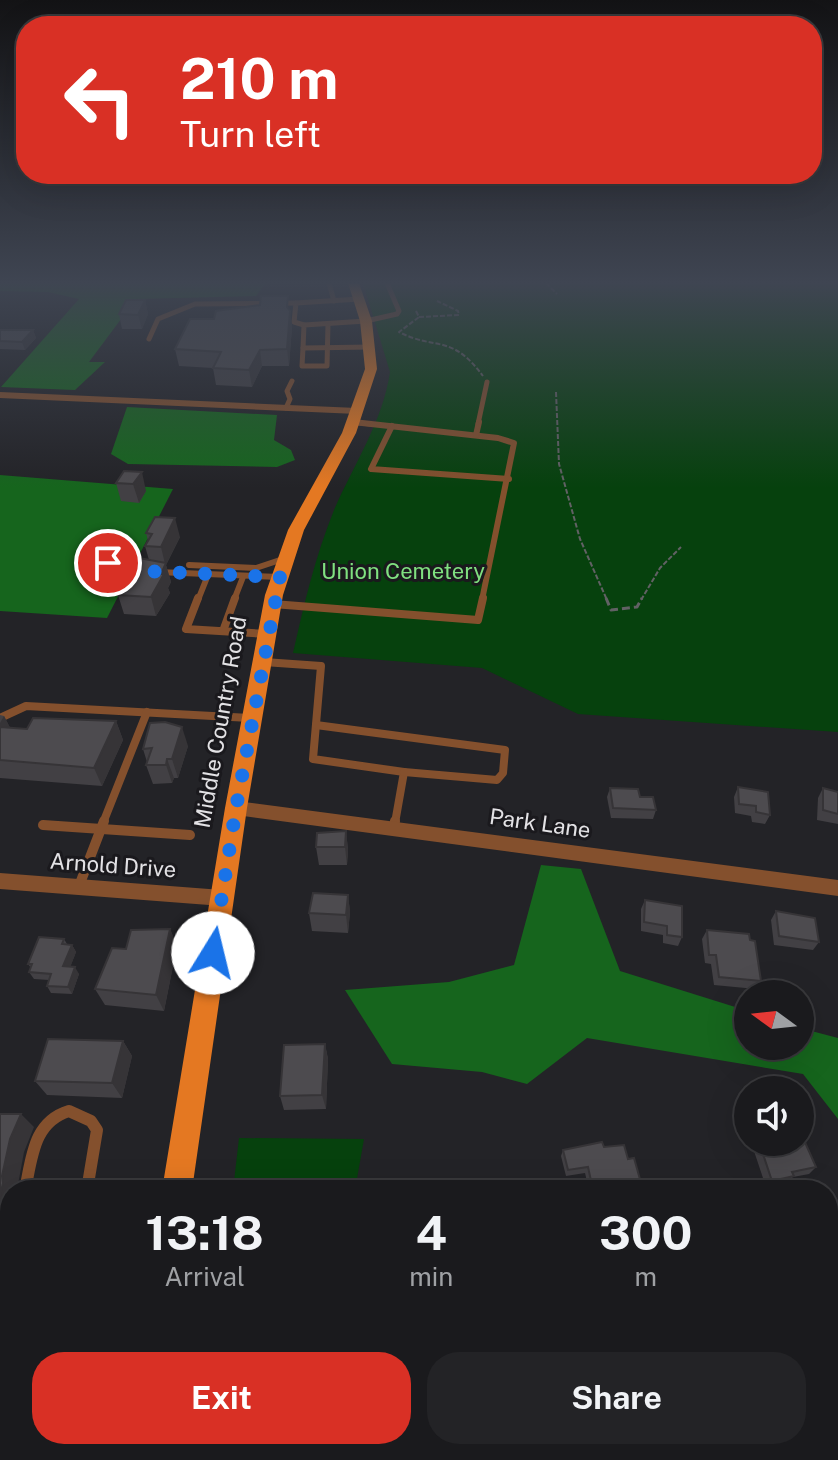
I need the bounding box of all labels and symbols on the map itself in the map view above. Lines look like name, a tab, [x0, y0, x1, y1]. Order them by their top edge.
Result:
pin	[74, 529, 142, 597]
park label: Union Cemetery	[321, 558, 485, 584]
street label: Middle Country Road	[189, 614, 251, 830]
street label: Park Lane	[488, 803, 592, 843]
street label: Arnold Drive	[49, 848, 177, 882]
position arrow	[171, 911, 255, 995]
north arrow	[734, 980, 814, 1060]

